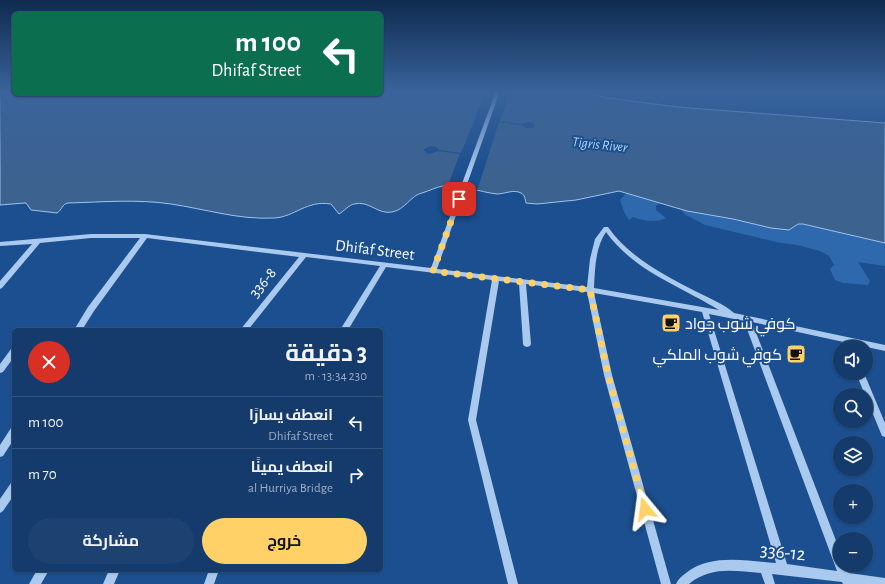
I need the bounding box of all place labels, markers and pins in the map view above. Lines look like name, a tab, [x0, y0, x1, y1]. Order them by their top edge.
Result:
pin	[442, 182, 476, 216]
cafe icon: كوفي شوب جواد	[660, 312, 682, 334]
place label: كوفي شوب جواد	[685, 315, 795, 337]
cafe icon: كوفي شوب الملكي	[785, 343, 807, 365]
place label: كوفي شوب الملكي	[653, 346, 782, 368]

